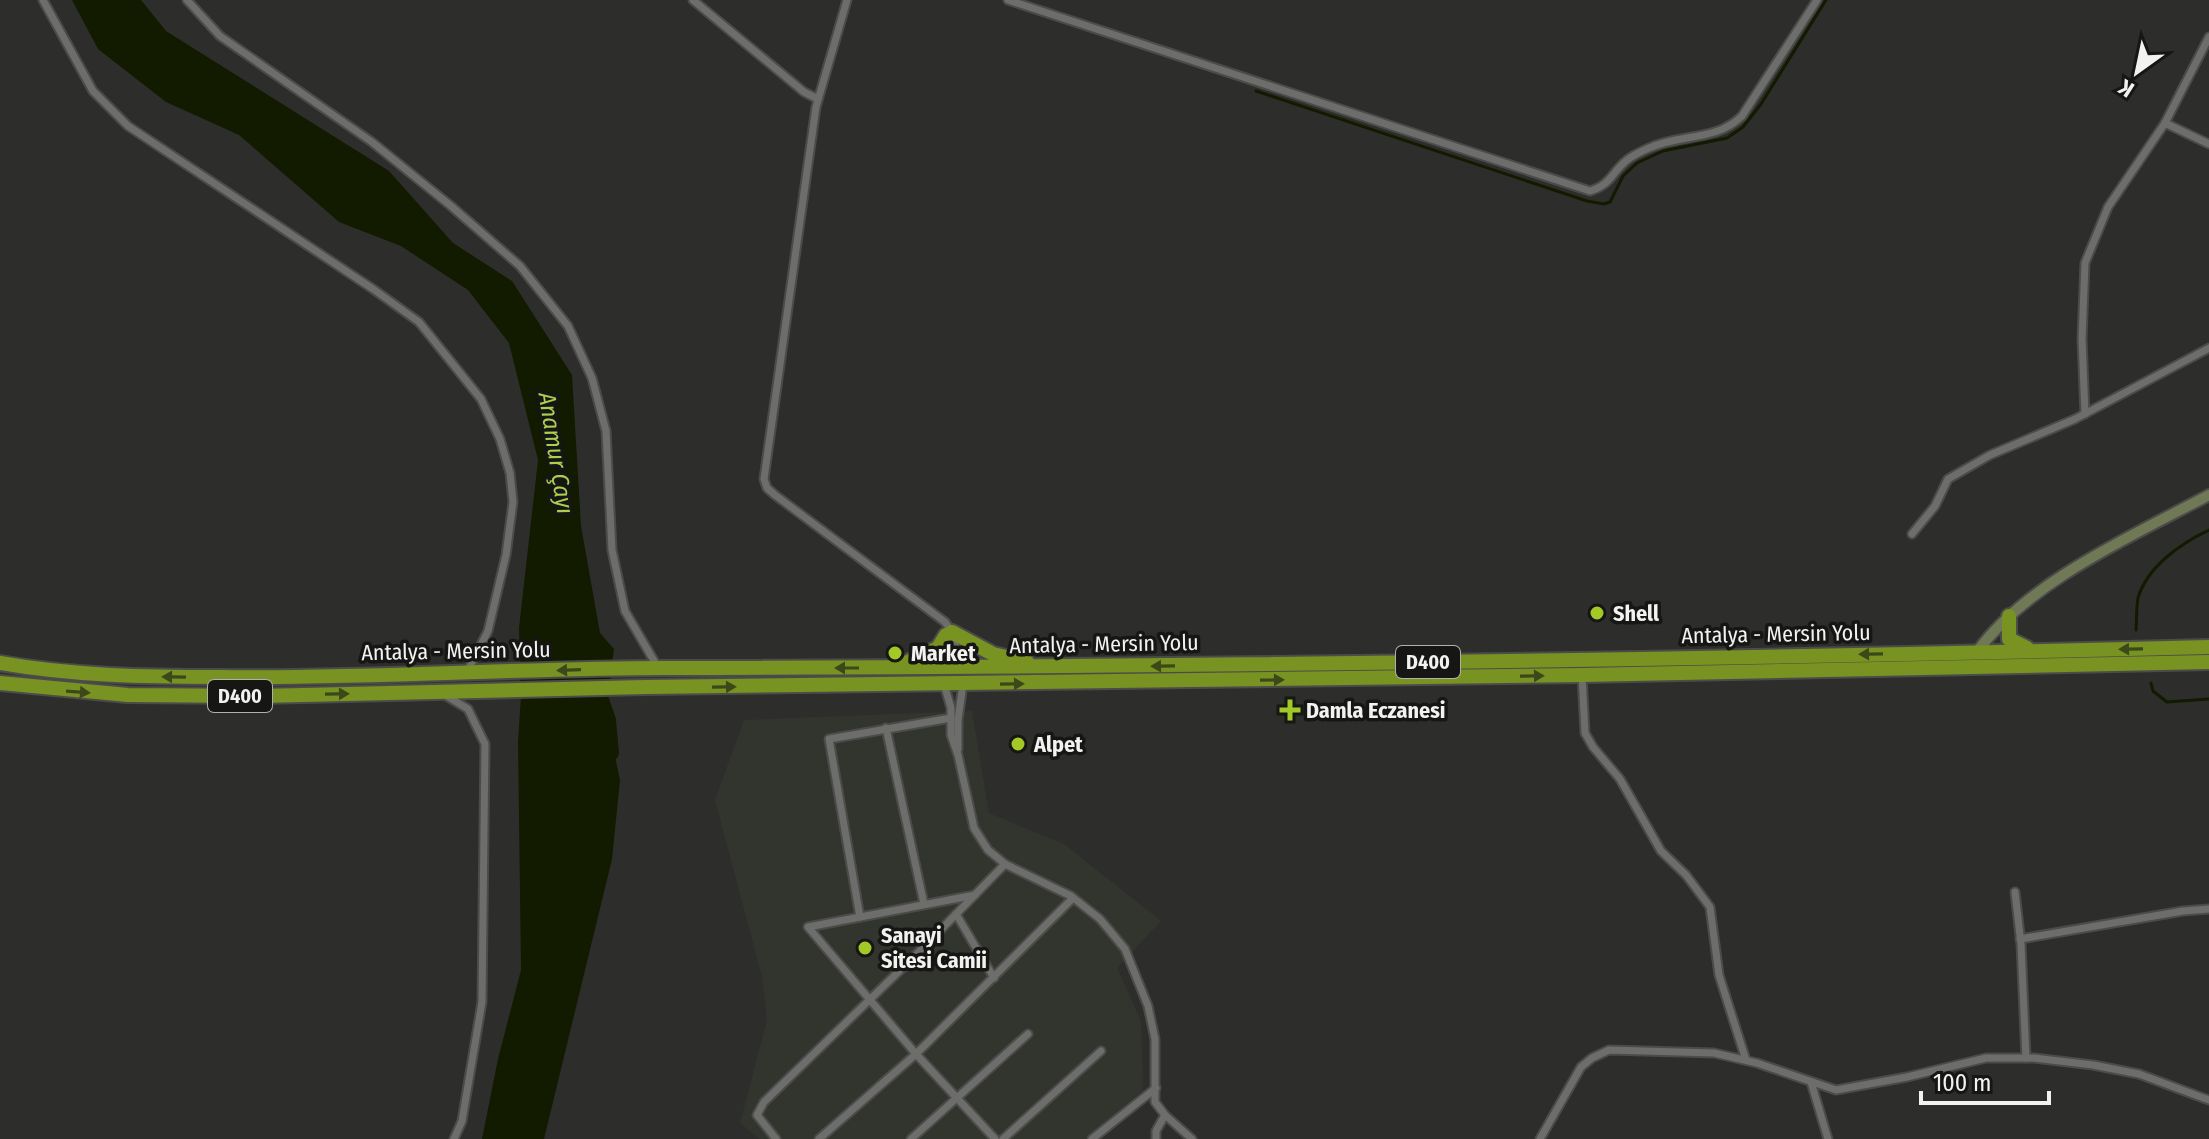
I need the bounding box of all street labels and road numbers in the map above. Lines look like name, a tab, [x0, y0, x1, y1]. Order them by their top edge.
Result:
street label: Antalya - Mersin Yolu	[1681, 619, 1871, 649]
street label: Antalya - Mersin Yolu	[1009, 629, 1199, 659]
street label: Antalya - Mersin Yolu	[361, 636, 551, 666]
road number: D400	[1396, 646, 1460, 678]
road number: D400	[208, 680, 272, 712]

